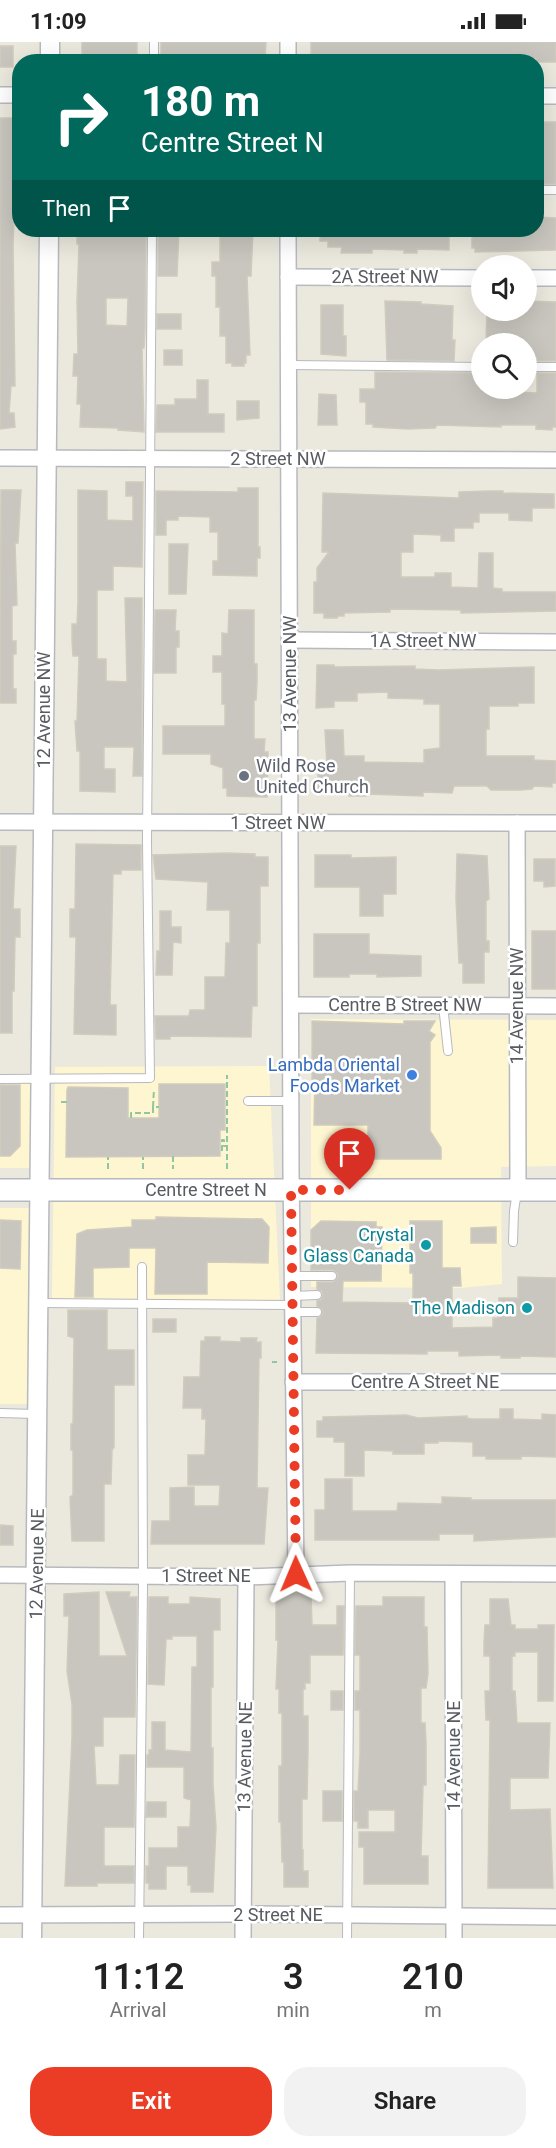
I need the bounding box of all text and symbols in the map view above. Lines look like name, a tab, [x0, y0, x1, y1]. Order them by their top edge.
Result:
text: 11:09	[30, 9, 87, 34]
text: 180 m	[141, 77, 260, 126]
icon: right	[42, 78, 120, 156]
text: Centre Street N	[141, 127, 324, 159]
icon: arrive	[103, 192, 136, 225]
text: Then	[42, 196, 91, 221]
map controls	[471, 255, 537, 399]
button: sound	[471, 255, 537, 321]
street label: 2A Street NW	[331, 266, 439, 287]
button: search	[471, 333, 537, 399]
street label: 2 Street NW	[230, 448, 326, 469]
street label: 13 Avenue NW	[279, 616, 300, 732]
street label: 1A Street NW	[369, 630, 477, 651]
street label: 12 Avenue NW	[33, 652, 54, 768]
place label: Wild Rose United Church	[256, 755, 369, 797]
marker: Wild Rose United Church	[237, 769, 251, 783]
street label: 1 Street NW	[230, 812, 326, 833]
street label: 14 Avenue NW	[506, 948, 527, 1064]
street label: Centre B Street NW	[328, 994, 482, 1015]
place label: Lambda Oriental Foods Market	[268, 1054, 400, 1096]
marker: Lambda Oriental Foods Market	[405, 1068, 419, 1082]
pin	[324, 1128, 375, 1190]
icon: arrive	[333, 1137, 366, 1170]
street label: Centre Street N	[145, 1179, 267, 1200]
place label: Crystal Glass Canada	[303, 1224, 414, 1266]
marker: Crystal Glass Canada	[419, 1238, 433, 1252]
place label: The Madison	[411, 1297, 515, 1318]
marker: The Madison	[520, 1301, 534, 1315]
street label: Centre A Street NE	[351, 1371, 499, 1392]
street label: 12 Avenue NE	[25, 1508, 48, 1620]
position arrow	[264, 1542, 328, 1606]
street label: 1 Street NE	[161, 1565, 251, 1586]
street label: 14 Avenue NE	[443, 1700, 464, 1812]
street label: 13 Avenue NE	[233, 1701, 256, 1813]
street label: 2 Street NE	[233, 1904, 323, 1925]
text: 11:12	[92, 1956, 184, 1998]
text: 3	[283, 1956, 303, 1998]
text: 210	[402, 1956, 464, 1998]
text: Arrival	[110, 1998, 167, 2022]
text: min	[276, 1998, 310, 2022]
text: m	[424, 1998, 442, 2022]
button: Exit	[30, 2067, 272, 2136]
button: Share	[284, 2067, 526, 2136]

